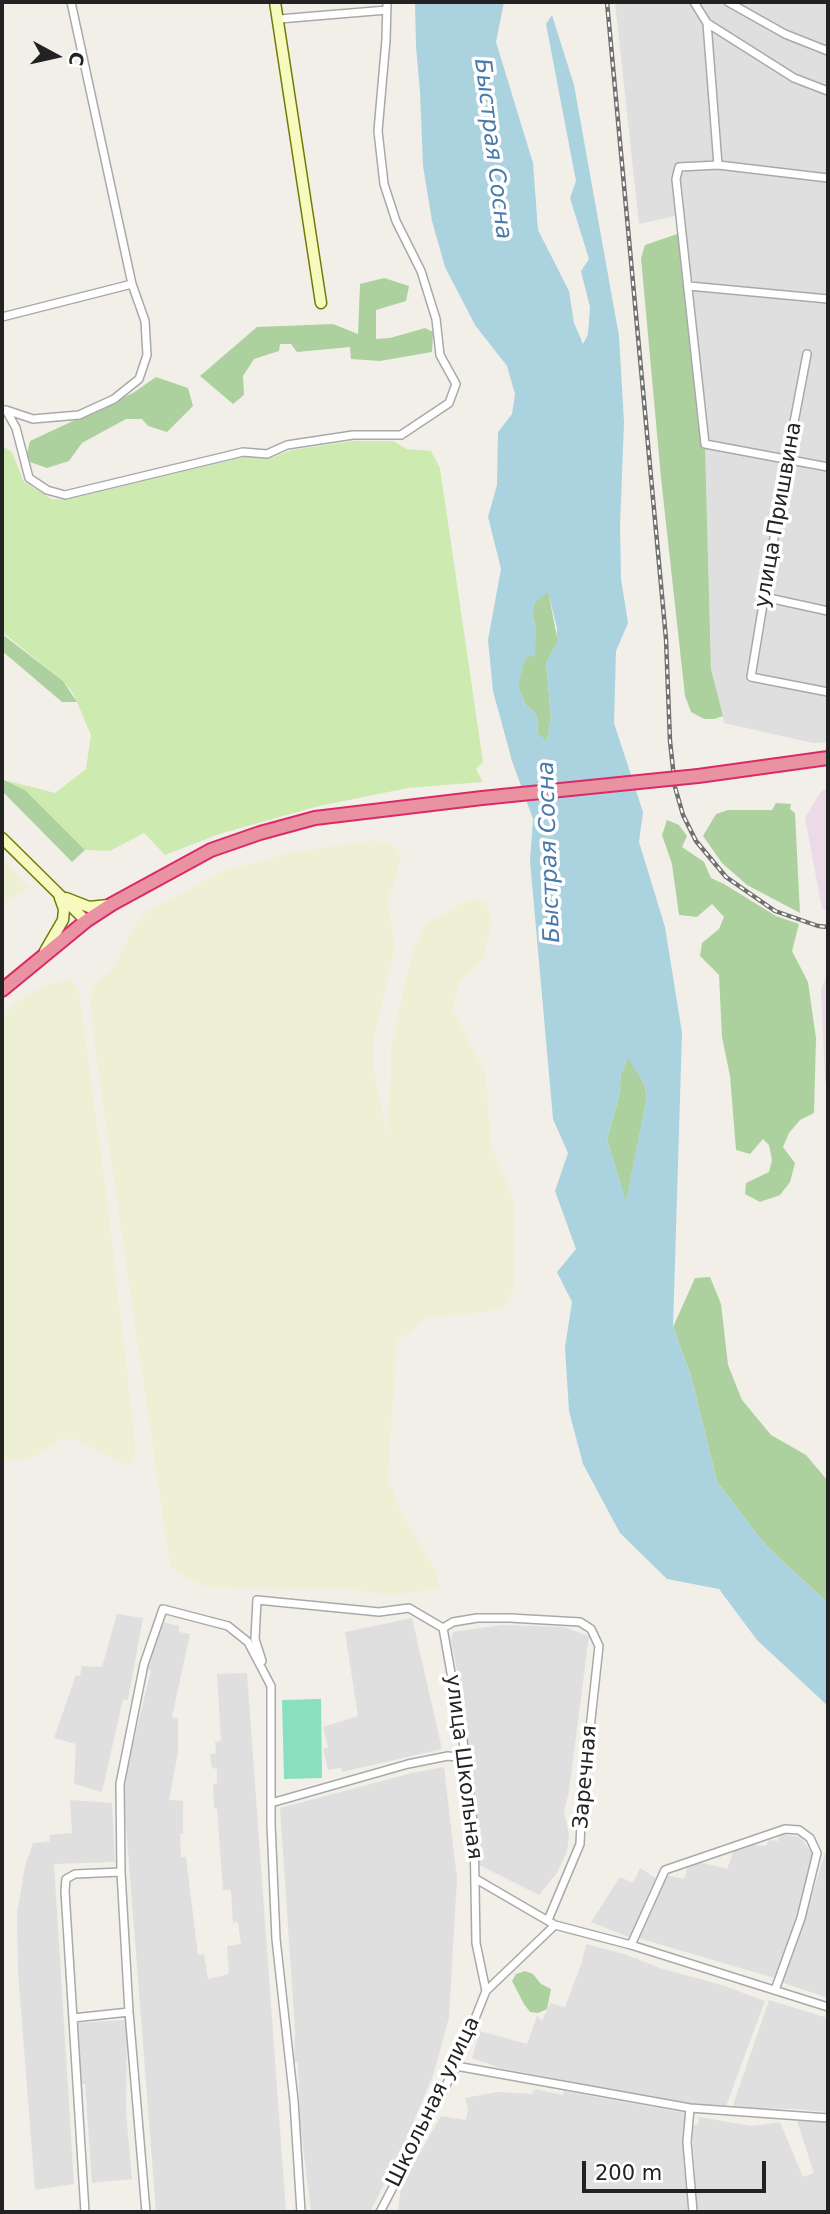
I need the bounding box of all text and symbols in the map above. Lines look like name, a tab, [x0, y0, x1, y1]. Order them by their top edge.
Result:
north arrow	[21, 21, 91, 91]
text: С	[65, 50, 89, 67]
water label: Быстрая Сосна	[467, 57, 517, 241]
street label: улица Пришвина	[750, 420, 808, 610]
water label: Быстрая Сосна	[533, 761, 567, 943]
street label: улица Школьная	[439, 1673, 487, 1861]
street label: Заречная	[569, 1724, 603, 1830]
street label: Школьная улица	[382, 2013, 486, 2191]
scale bar	[585, 2148, 769, 2192]
text: 200 m	[595, 2161, 662, 2185]

